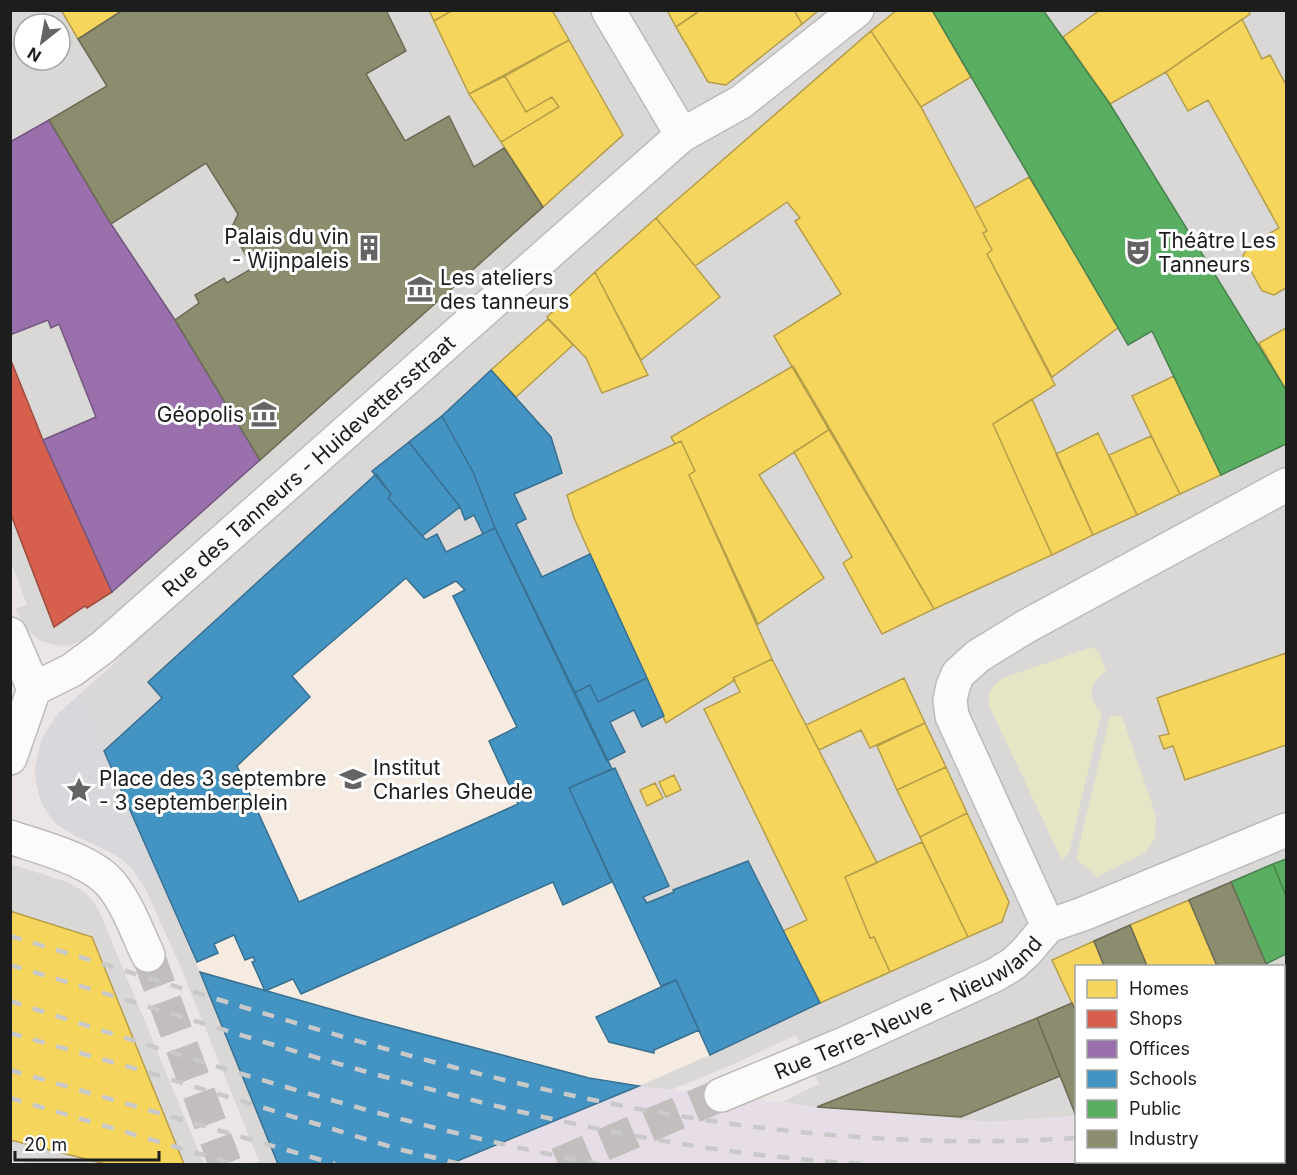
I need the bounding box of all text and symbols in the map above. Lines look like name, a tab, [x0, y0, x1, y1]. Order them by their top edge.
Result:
north arrow	[12, 12, 72, 72]
text: N	[24, 43, 45, 67]
place label: Palais du vin - Wijnpaleis	[224, 224, 349, 273]
place label: Théâtre Les Tanneurs	[1158, 228, 1276, 277]
building icon: Palais du vin - Wijnpaleis	[354, 233, 384, 263]
theatre icon: Théâtre Les Tanneurs	[1123, 237, 1153, 267]
place label: Les ateliers des tanneurs	[440, 265, 569, 314]
museum icon: Les ateliers des tanneurs	[405, 274, 435, 304]
street label: Rue des Tanneurs - Huidevettersstraat	[157, 330, 460, 602]
museum icon: Géopolis	[249, 399, 279, 429]
place label: Géopolis	[157, 402, 244, 427]
place label: Institut Charles Gheude	[373, 755, 533, 804]
school or university icon: Institut Charles Gheude	[338, 764, 368, 794]
place label: Place des 3 septembre - 3 septemberplein	[99, 766, 327, 815]
place icon: Place des 3 septembre - 3 septemberplein	[64, 775, 94, 805]
street label: Rue Terre-Neuve - Nieuwland	[770, 931, 1047, 1084]
legend	[1075, 965, 1285, 1163]
text: Homes	[1129, 978, 1189, 999]
text: Shops	[1129, 1008, 1183, 1029]
text: Offices	[1129, 1038, 1190, 1059]
text: Schools	[1129, 1068, 1197, 1089]
text: Public	[1129, 1098, 1181, 1119]
scale bar	[15, 1124, 159, 1162]
text: Industry	[1129, 1128, 1199, 1149]
text: 20 m	[24, 1134, 67, 1155]

